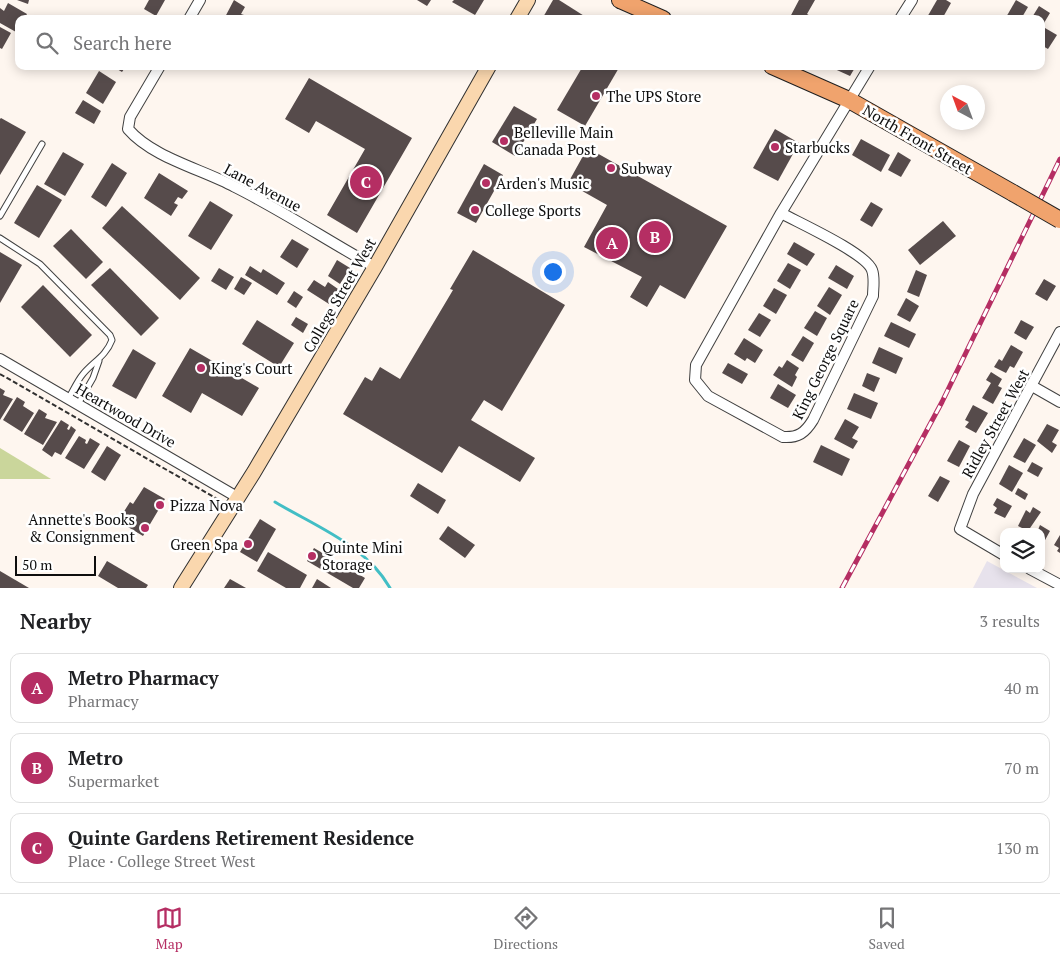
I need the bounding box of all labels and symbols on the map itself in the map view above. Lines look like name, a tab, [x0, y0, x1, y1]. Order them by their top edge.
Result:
north arrow	[940, 85, 985, 130]
place label: The UPS Store	[606, 86, 701, 106]
marker: The UPS Store	[590, 90, 602, 102]
street label: North Front Street	[860, 99, 977, 179]
place label: Belleville Main Canada Post	[514, 122, 614, 159]
marker: Belleville Main Canada Post	[498, 135, 510, 147]
place label: Starbucks	[785, 137, 850, 157]
marker: Starbucks	[769, 141, 781, 153]
street label: Lane Avenue	[221, 158, 305, 216]
place label: Subway	[621, 158, 672, 178]
marker: Subway	[605, 162, 617, 174]
pin: C	[350, 163, 382, 201]
place label: Arden's Music	[496, 173, 589, 193]
marker: Arden's Music	[480, 177, 492, 189]
place label: College Sports	[485, 200, 581, 220]
marker: College Sports	[469, 204, 481, 216]
pin: B	[639, 218, 671, 256]
pin: A	[596, 224, 628, 262]
street label: College Street West	[298, 234, 380, 356]
your location	[540, 259, 566, 285]
street label: King George Square	[787, 296, 863, 422]
place label: King's Court	[211, 358, 293, 378]
marker: King's Court	[195, 362, 207, 374]
street label: Ridley Street West	[957, 365, 1033, 481]
street label: Heartwood Drive	[72, 378, 180, 452]
place label: Pizza Nova	[170, 495, 244, 515]
marker: Pizza Nova	[154, 499, 166, 511]
place label: Annette's Books & Consignment	[28, 509, 135, 546]
marker: Annette's Books & Consignment	[139, 522, 151, 534]
place label: Green Spa	[170, 534, 238, 554]
place label: Quinte Mini Storage	[322, 537, 403, 574]
marker: Green Spa	[242, 538, 254, 550]
marker: Quinte Mini Storage	[306, 550, 318, 562]
scale bar	[15, 553, 96, 576]

